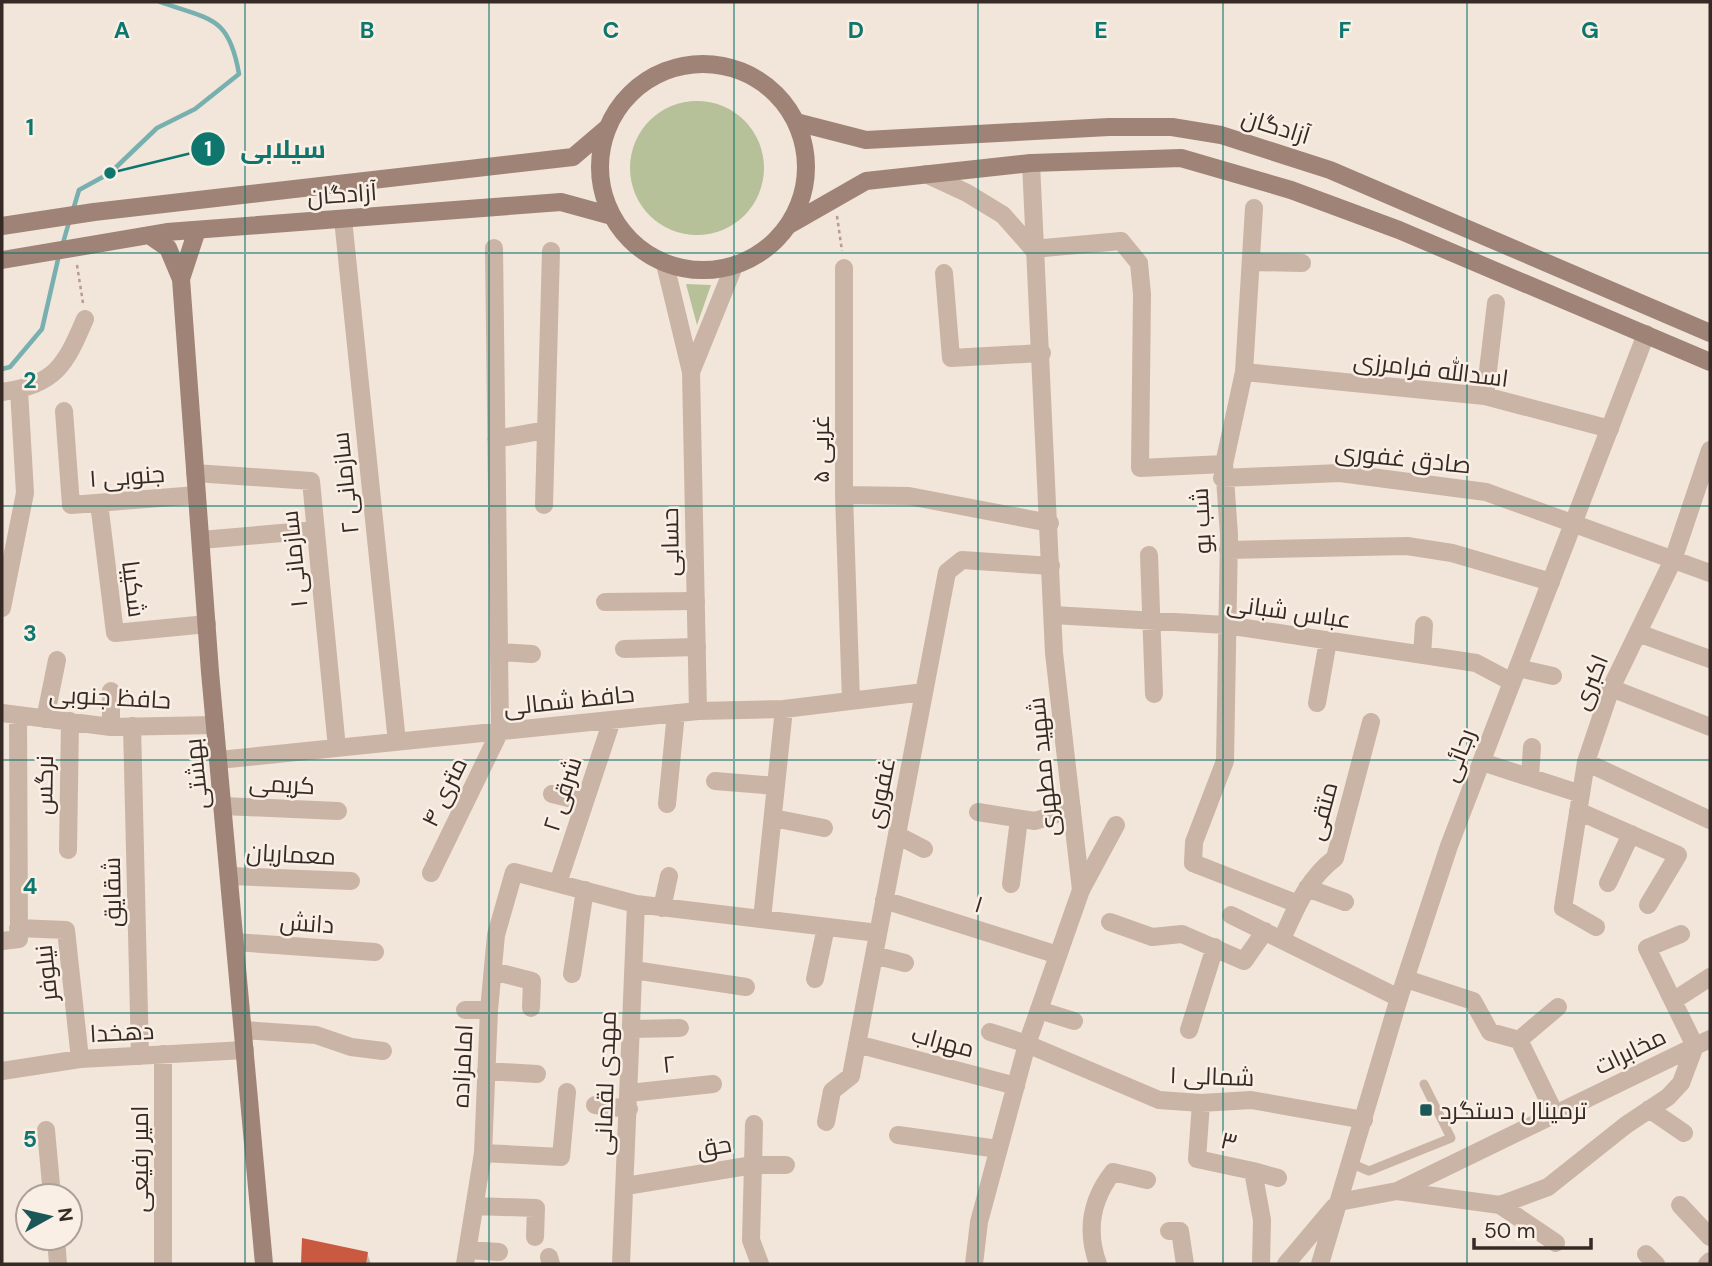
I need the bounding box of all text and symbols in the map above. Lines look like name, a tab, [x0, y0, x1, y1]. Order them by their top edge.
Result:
text: A	[114, 15, 130, 45]
text: B	[360, 15, 374, 45]
text: C	[603, 15, 619, 45]
text: D	[848, 15, 864, 45]
text: E	[1094, 15, 1108, 45]
text: F	[1339, 15, 1352, 45]
text: G	[1581, 15, 1599, 45]
street label: آزادگان	[1238, 101, 1315, 151]
text: 1	[26, 112, 34, 142]
callout: سیلابی	[191, 125, 340, 172]
text: سیلابی	[240, 132, 326, 166]
text: 1	[204, 135, 212, 163]
street label: آزادگان	[306, 176, 379, 212]
street label: اسدالله فرامرزی	[1352, 344, 1510, 394]
text: 2	[23, 365, 37, 395]
street label: ۵ غربی	[805, 415, 836, 483]
street label: سازمانی ۲	[324, 430, 366, 536]
street label: صادق غفوری	[1333, 435, 1473, 481]
street label: ۱ جنوبی	[88, 458, 166, 494]
street label: شب بو	[1184, 487, 1218, 555]
street label: حسابی	[654, 507, 686, 577]
street label: سازمانی ۱	[274, 509, 314, 609]
street label: شکیبا	[115, 559, 153, 619]
street label: عباس شبانی	[1225, 587, 1353, 635]
text: 3	[23, 618, 37, 648]
street label: اکبری	[1565, 650, 1615, 714]
street label: حافظ جنوبی	[48, 678, 172, 716]
street label: حافظ شمالی	[502, 678, 636, 722]
street label: شهید مطهری	[1020, 696, 1066, 838]
street label: رجائی	[1434, 724, 1482, 786]
street label: بهشتی	[177, 737, 215, 811]
street label: ۴ متری	[414, 752, 474, 832]
street label: ۲ شرقی	[535, 753, 589, 835]
street label: نرگس	[28, 755, 60, 815]
street label: غفوری	[858, 755, 902, 831]
street label: کریمی	[248, 767, 316, 801]
street label: متقی	[1299, 778, 1345, 844]
street label: معماریان	[245, 836, 337, 872]
street label: شقایق	[96, 857, 128, 927]
text: 4	[23, 871, 38, 901]
street label: ۱	[971, 888, 987, 920]
street label: دانش	[279, 906, 335, 940]
street label: نیلوفر	[28, 943, 65, 1005]
street label: مهدی لقمانی	[587, 1010, 623, 1156]
street label: دهخدا	[89, 1015, 155, 1049]
street label: مهراب	[908, 1018, 978, 1064]
street label: مخابرات	[1589, 1020, 1671, 1082]
street label: امامزاده	[444, 1023, 480, 1109]
street label: ۲	[661, 1048, 677, 1080]
street label: ۱ شمالی	[1169, 1059, 1255, 1093]
place label: ترمینال دستگرد	[1440, 1095, 1587, 1126]
marker: ترمینال دستگرد	[1418, 1102, 1434, 1118]
street label: امیر رفیعی	[124, 1106, 155, 1212]
text: 5	[23, 1124, 37, 1154]
street label: ۳	[1218, 1124, 1240, 1158]
street label: حق	[694, 1128, 734, 1164]
north arrow	[14, 1182, 84, 1252]
text: N	[52, 1206, 79, 1223]
scale bar	[1474, 1206, 1591, 1250]
text: 50 m	[1484, 1217, 1535, 1245]

